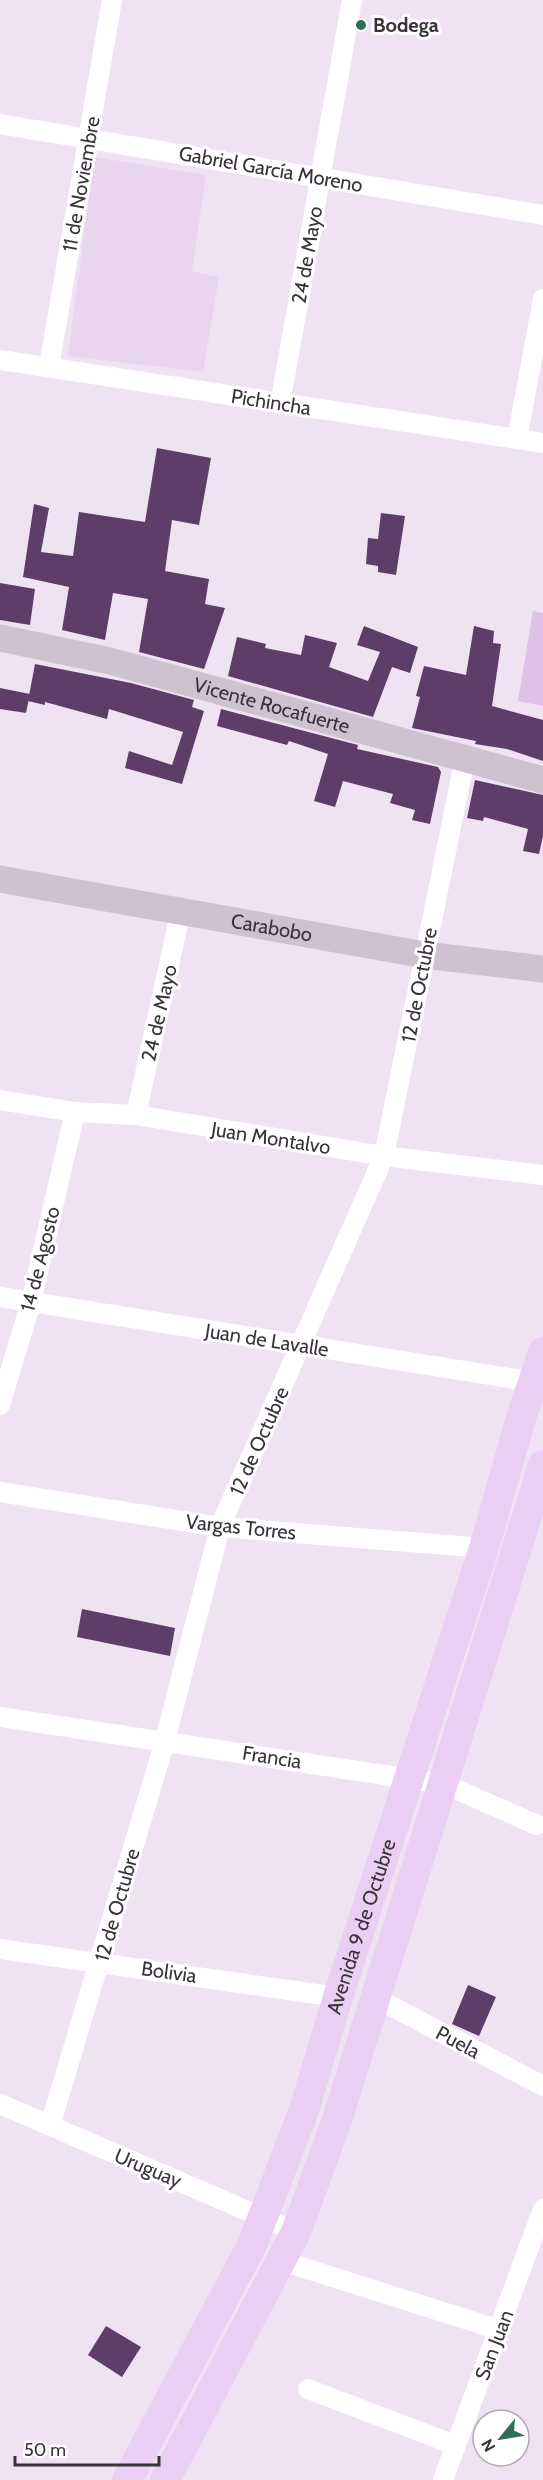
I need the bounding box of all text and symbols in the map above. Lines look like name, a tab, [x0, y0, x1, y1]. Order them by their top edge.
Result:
place label: Bodega	[373, 13, 439, 37]
marker: Bodega	[354, 18, 368, 32]
street label: 11 de Noviembre	[57, 114, 105, 254]
street label: Gabriel García Moreno	[177, 141, 365, 197]
street label: 24 de Mayo	[287, 204, 327, 306]
street label: Pichincha	[229, 384, 313, 420]
street label: Vicente Rocafuerte	[191, 673, 352, 738]
street label: Carabobo	[229, 909, 314, 947]
street label: 12 de Octubre	[396, 926, 442, 1044]
street label: 24 de Mayo	[136, 962, 182, 1064]
street label: Juan Montalvo	[209, 1117, 332, 1159]
street label: 14 de Agosto	[15, 1204, 65, 1314]
street label: Juan de Lavalle	[203, 1318, 330, 1362]
street label: 12 de Octubre	[224, 1383, 294, 1499]
street label: Vargas Torres	[185, 1509, 297, 1545]
street label: Francia	[241, 1740, 304, 1774]
street label: Avenida 9 de Octubre	[322, 1836, 401, 2017]
street label: 12 de Octubre	[89, 1846, 145, 1964]
street label: Bolivia	[140, 1956, 199, 1988]
street label: Puela	[432, 2021, 484, 2064]
street label: Uruguay	[111, 2143, 185, 2193]
street label: San Juan	[470, 2307, 518, 2383]
north arrow	[471, 2408, 531, 2468]
scale bar	[15, 2429, 159, 2467]
text: N	[477, 2436, 499, 2455]
text: 50 m	[24, 2439, 66, 2461]

